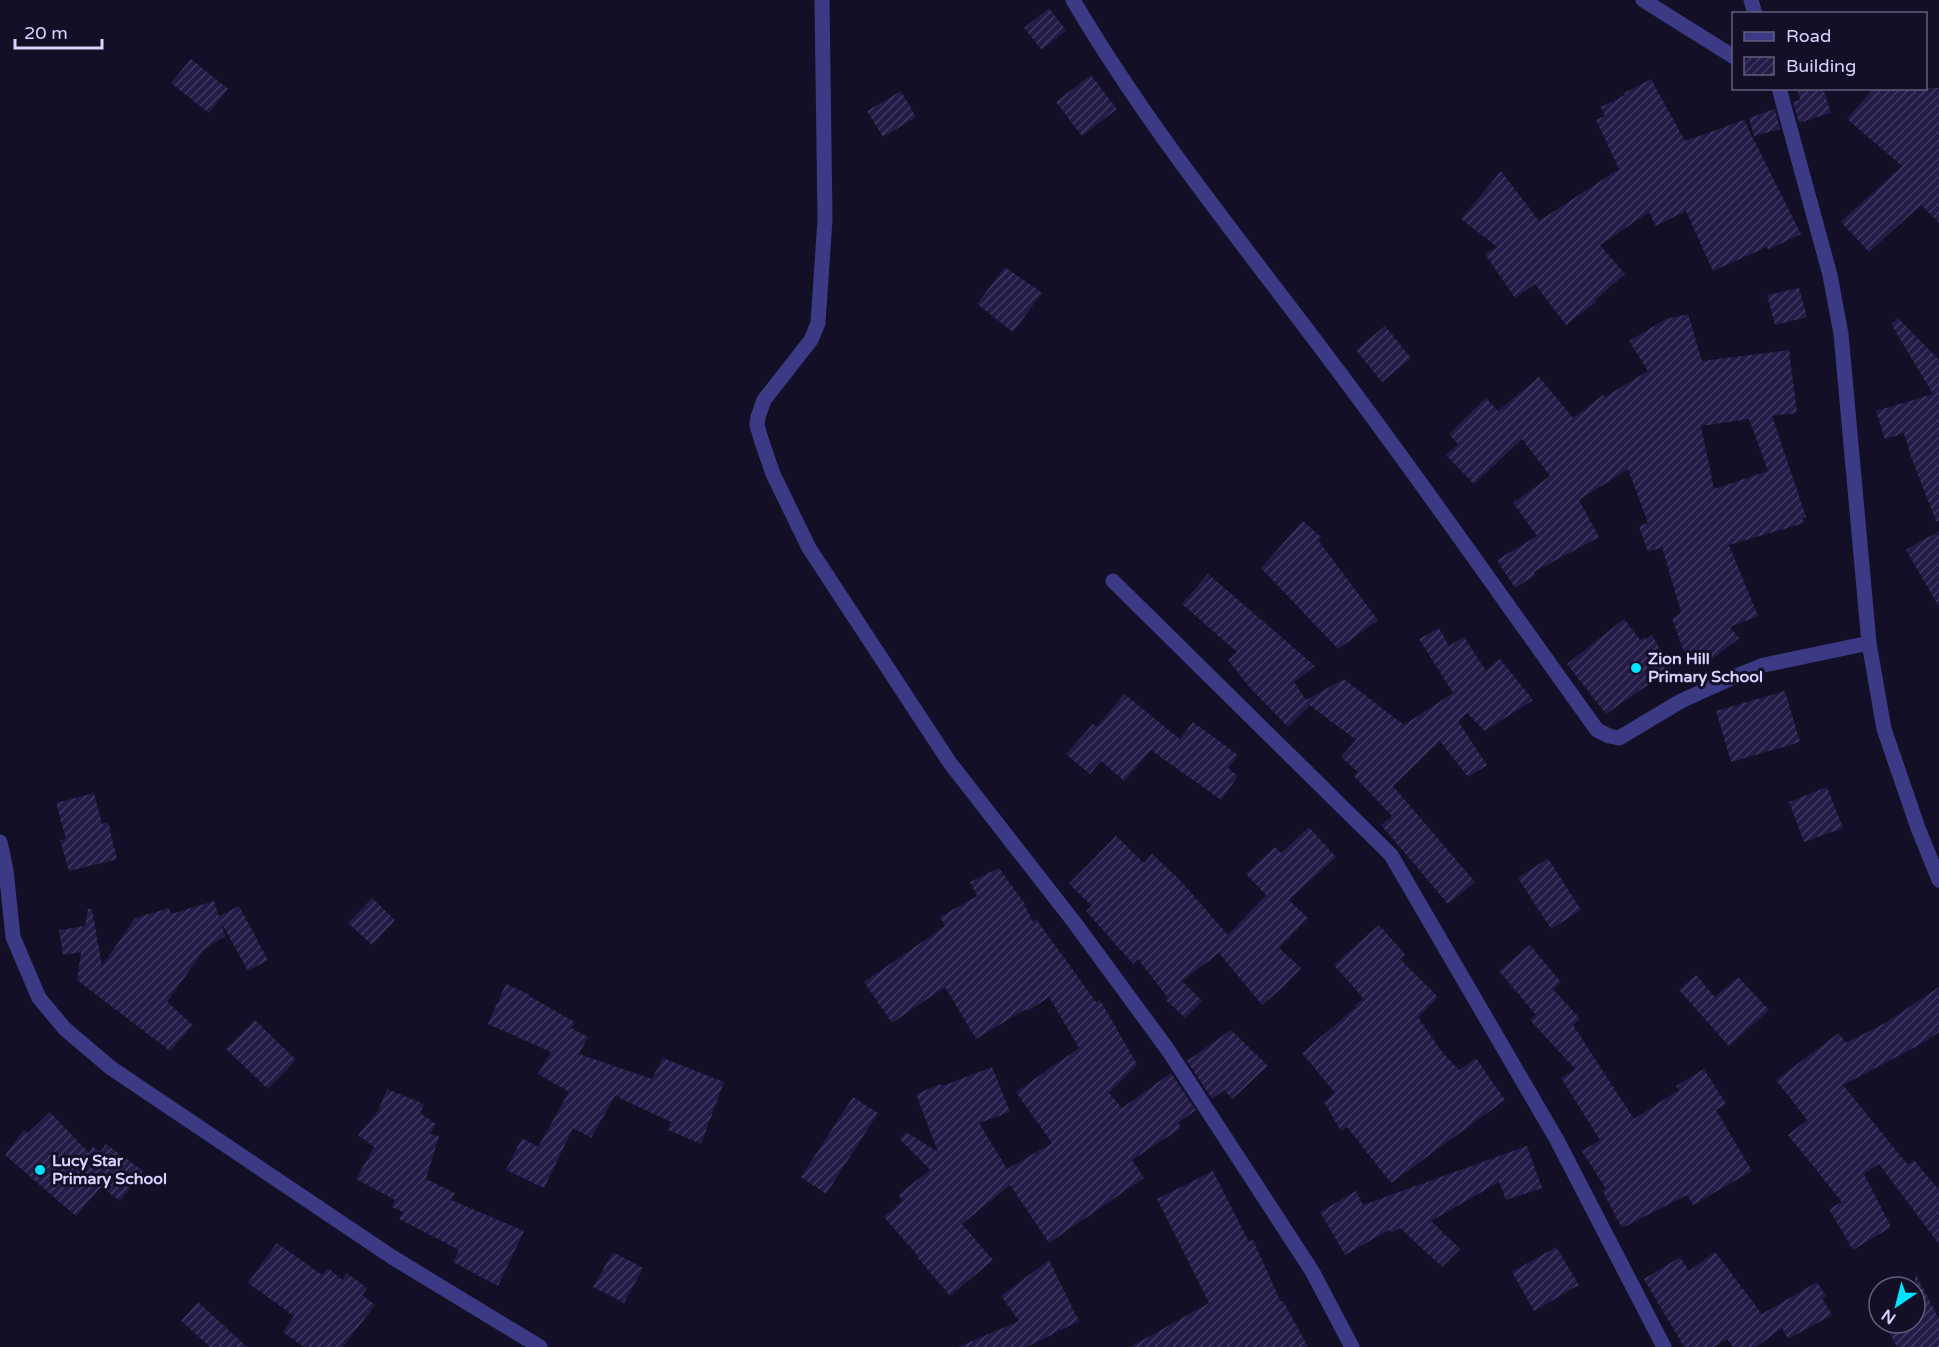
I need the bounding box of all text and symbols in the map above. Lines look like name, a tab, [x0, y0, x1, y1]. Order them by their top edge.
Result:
scale bar	[15, 12, 102, 50]
legend	[1732, 12, 1927, 90]
text: 20 m	[24, 22, 68, 44]
text: Road	[1786, 25, 1831, 47]
text: Building	[1786, 55, 1856, 77]
place label: Zion Hill Primary School	[1648, 649, 1763, 687]
marker: Zion Hill Primary School	[1629, 661, 1643, 675]
place label: Lucy Star Primary School	[52, 1151, 167, 1189]
marker: Lucy Star Primary School	[33, 1163, 47, 1177]
north arrow	[1867, 1275, 1927, 1335]
text: N	[1878, 1305, 1900, 1328]

